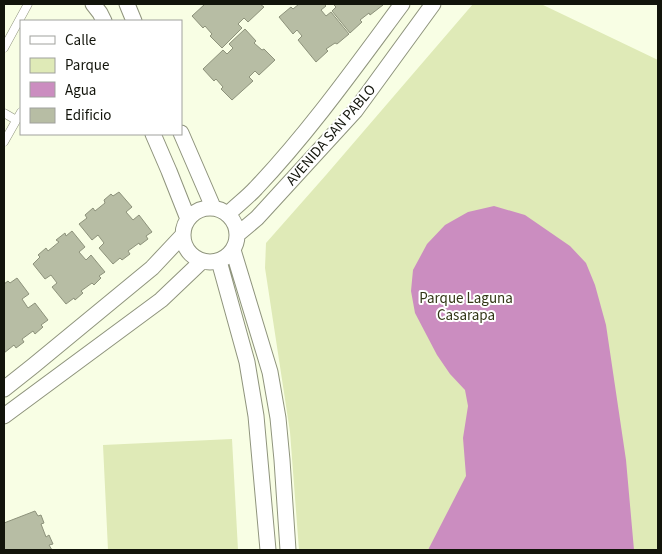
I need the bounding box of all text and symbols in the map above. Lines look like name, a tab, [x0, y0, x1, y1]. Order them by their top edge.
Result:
legend	[20, 20, 182, 135]
text: Calle	[65, 30, 96, 51]
text: Parque	[65, 55, 109, 76]
text: Agua	[65, 80, 96, 101]
street label: AVENIDA SAN PABLO	[281, 80, 381, 190]
text: Edificio	[65, 105, 112, 126]
park label: Parque Laguna Casarapa	[419, 288, 513, 326]

